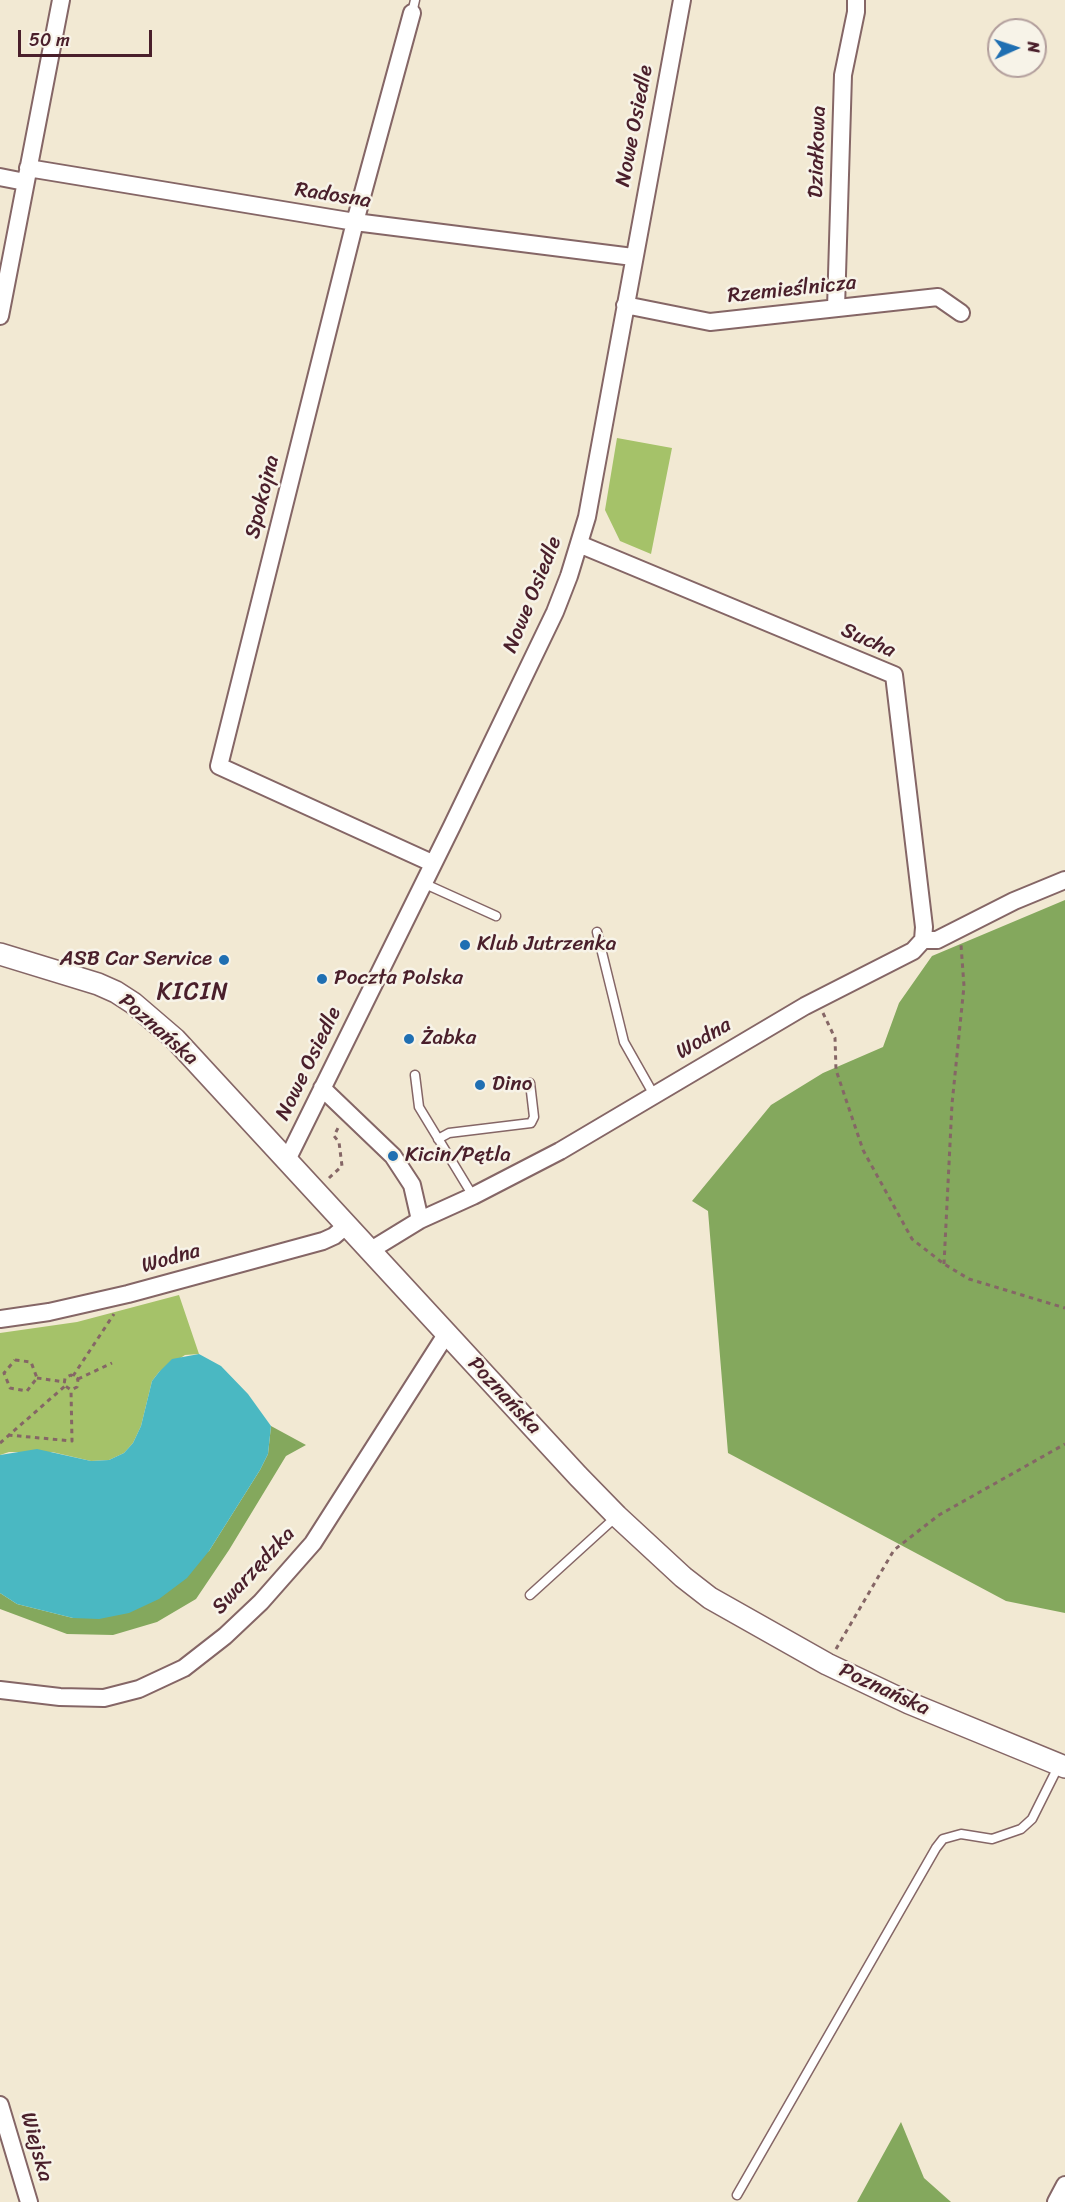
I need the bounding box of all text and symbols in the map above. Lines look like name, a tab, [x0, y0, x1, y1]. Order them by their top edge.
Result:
scale bar	[21, 18, 154, 56]
north arrow	[987, 18, 1047, 78]
text: 50 m	[29, 24, 70, 56]
text: N	[1019, 41, 1048, 53]
street label: Nowe Osiedle	[611, 63, 659, 189]
street label: Działkowa	[804, 105, 832, 199]
street label: Radosna	[293, 178, 373, 214]
street label: Rzemieślnicza	[726, 271, 858, 309]
street label: Spokojna	[241, 453, 285, 541]
street label: Nowe Osiedle	[498, 533, 568, 657]
street label: Sucha	[837, 618, 899, 664]
place label: Klub Jutrzenka	[477, 932, 616, 958]
marker: Klub Jutrzenka	[458, 938, 472, 952]
place label: ASB Car Service	[60, 947, 212, 973]
marker: ASB Car Service	[217, 953, 231, 967]
place label: Poczta Polska	[334, 966, 463, 992]
marker: Poczta Polska	[315, 972, 329, 986]
district label: KICIN	[158, 979, 228, 1007]
street label: Poznańska	[113, 989, 203, 1071]
street label: Nowe Osiedle	[271, 1003, 347, 1125]
street label: Wodna	[672, 1013, 736, 1065]
place label: Żabka	[421, 1026, 476, 1052]
marker: Żabka	[402, 1032, 416, 1046]
place label: Dino	[492, 1072, 532, 1098]
marker: Dino	[473, 1078, 487, 1092]
place label: Kicin/Pętla	[405, 1143, 511, 1169]
marker: Kicin/Pętla	[386, 1149, 400, 1163]
street label: Wodna	[139, 1239, 203, 1279]
street label: Poznańska	[462, 1352, 546, 1440]
street label: Swarzędzka	[207, 1522, 301, 1620]
street label: Poznańska	[835, 1658, 933, 1722]
street label: Wiejska	[14, 2109, 58, 2185]

